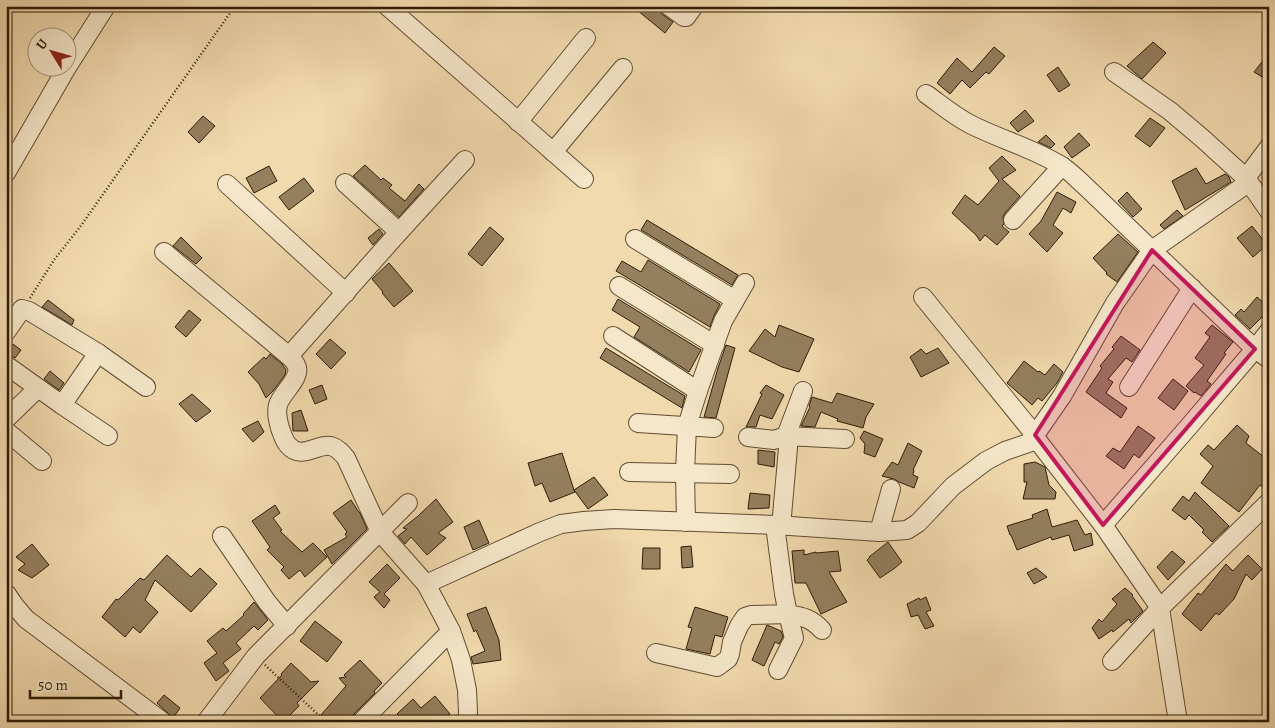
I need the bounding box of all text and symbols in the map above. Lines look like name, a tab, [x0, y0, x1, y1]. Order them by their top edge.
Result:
north arrow	[28, 28, 78, 78]
text: U	[32, 35, 52, 54]
scale bar	[30, 668, 121, 700]
text: 50 m	[38, 675, 68, 695]

